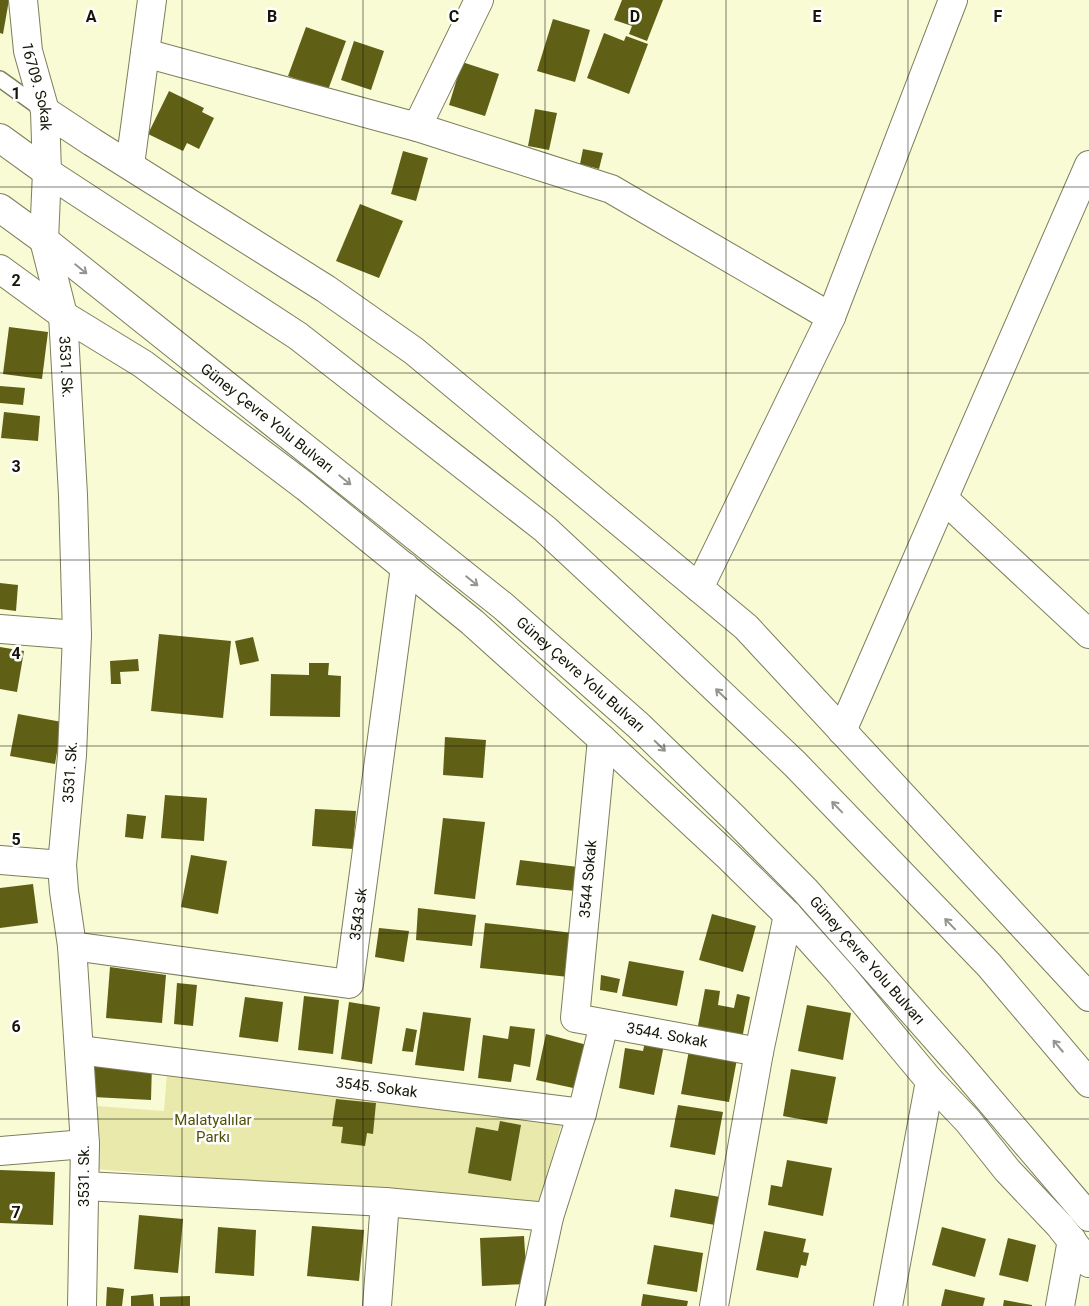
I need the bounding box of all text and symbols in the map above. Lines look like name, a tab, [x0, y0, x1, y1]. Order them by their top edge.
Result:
text: A	[86, 7, 97, 26]
text: B	[267, 7, 277, 26]
text: C	[449, 7, 459, 26]
text: D	[630, 7, 640, 26]
text: E	[813, 7, 822, 26]
text: F	[994, 7, 1003, 26]
street label: 16709. Sokak	[18, 42, 55, 131]
text: 1	[11, 84, 21, 103]
one-way arrow	[74, 264, 87, 275]
text: 2	[11, 271, 21, 290]
street label: 3531. Sk.	[55, 335, 77, 398]
street label: Güney Çevre Yolu Bulvarı	[197, 359, 338, 477]
text: 3	[11, 457, 21, 476]
one-way arrow	[338, 474, 351, 485]
one-way arrow	[465, 575, 478, 586]
street label: Güney Çevre Yolu Bulvarı	[513, 613, 649, 736]
text: 4	[11, 644, 21, 663]
one-way arrow	[715, 688, 727, 700]
one-way arrow	[653, 740, 666, 752]
street label: 3531. Sk.	[59, 741, 81, 803]
one-way arrow	[831, 801, 843, 814]
text: 5	[11, 830, 21, 849]
street label: 3544 Sokak	[576, 839, 600, 919]
street label: 3543 sk	[346, 886, 371, 942]
street label: Güney Çevre Yolu Bulvarı	[806, 892, 929, 1028]
one-way arrow	[944, 918, 956, 931]
text: 6	[11, 1017, 21, 1036]
street label: 3544. Sokak	[625, 1019, 710, 1051]
one-way arrow	[1052, 1039, 1063, 1052]
street label: 3545. Sokak	[335, 1073, 419, 1101]
park label: Malatyalılar Parkı	[174, 1111, 252, 1146]
street label: 3531. Sk.	[75, 1145, 93, 1207]
text: 7	[11, 1203, 21, 1222]

